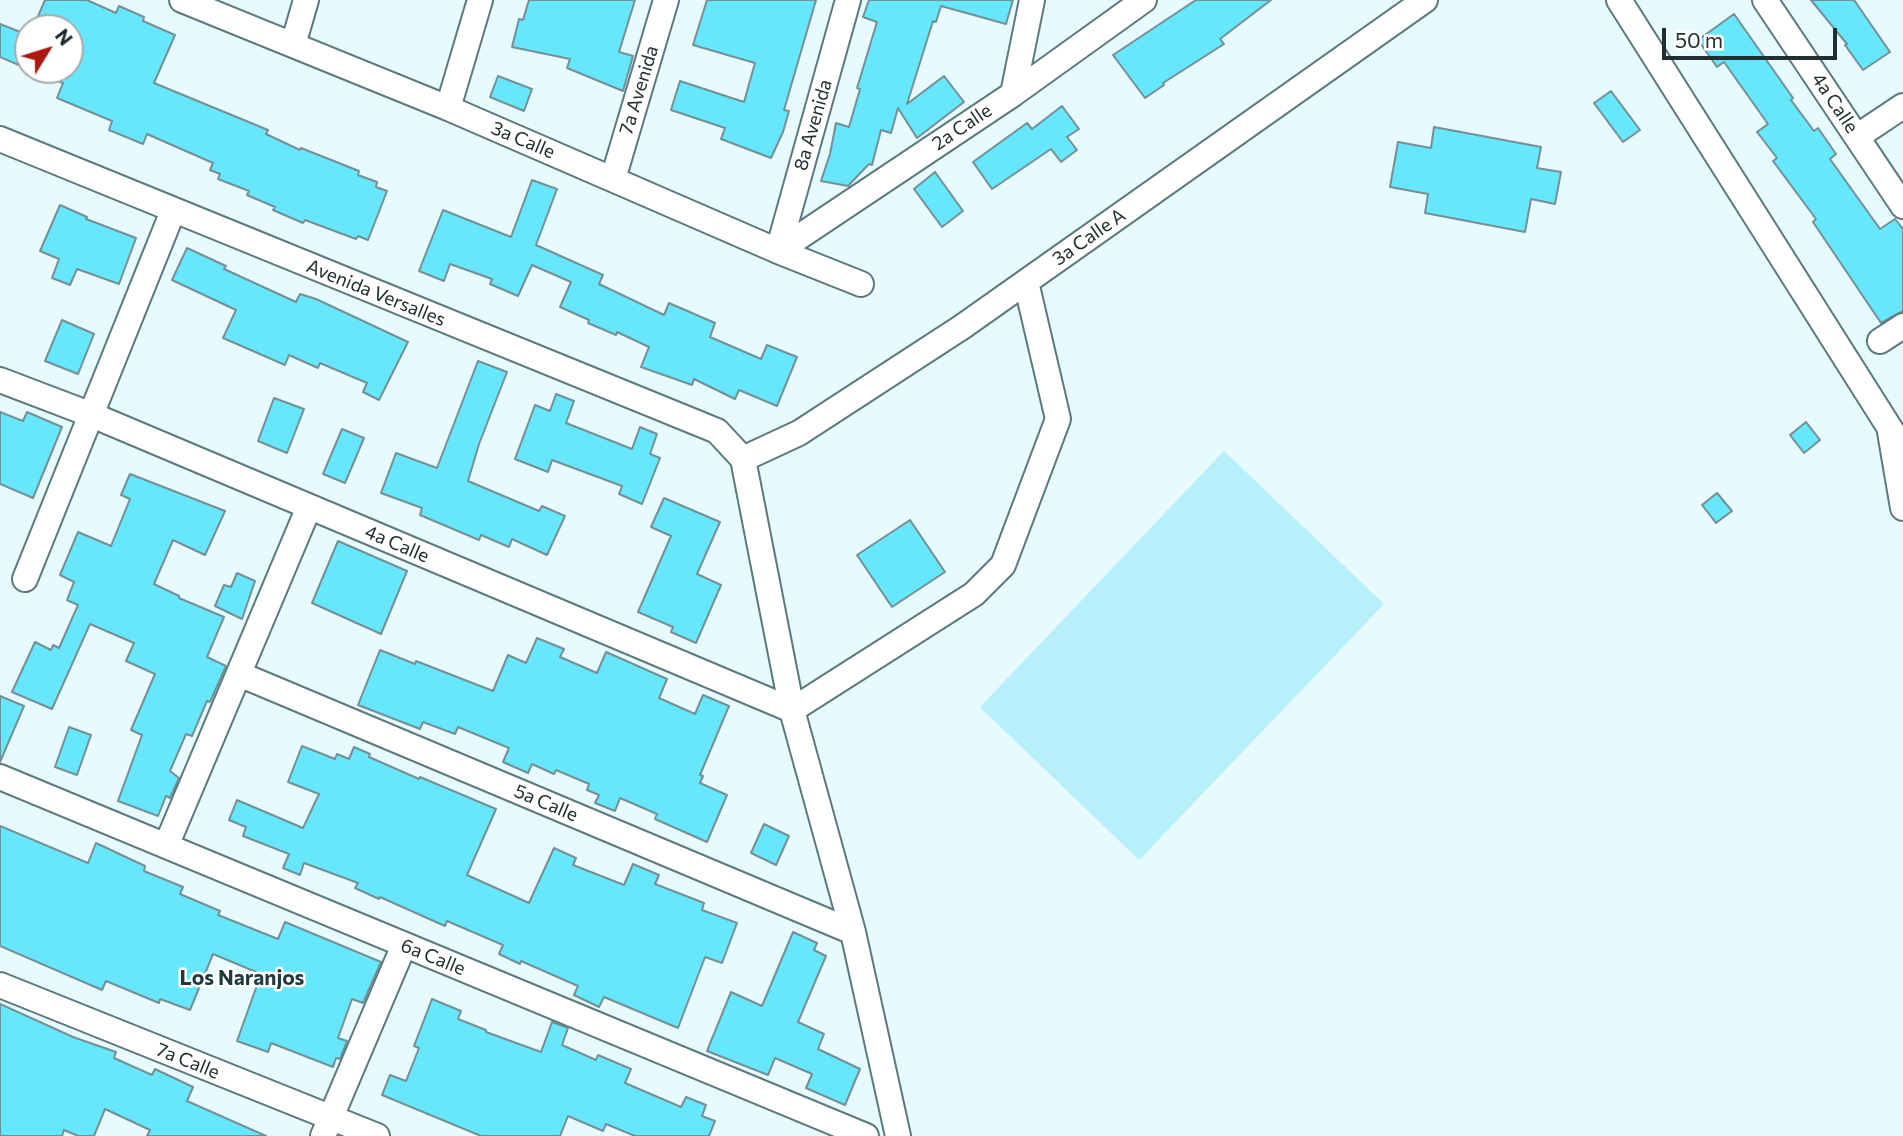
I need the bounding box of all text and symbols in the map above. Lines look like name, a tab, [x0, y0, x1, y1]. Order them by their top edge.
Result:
north arrow	[14, 14, 84, 84]
scale bar	[1665, 14, 1840, 58]
text: N	[51, 24, 78, 50]
text: 50 m	[1675, 27, 1723, 52]
street label: 7a Avenida	[615, 43, 663, 137]
street label: 4a Calle	[1807, 69, 1863, 137]
street label: 8a Avenida	[789, 77, 837, 173]
street label: 2a Calle	[928, 99, 996, 155]
street label: 3a Calle	[488, 116, 558, 164]
street label: 3a Calle A	[1048, 204, 1130, 270]
street label: Avenida Versalles	[303, 255, 449, 331]
street label: 4a Calle	[361, 520, 433, 568]
street label: 5a Calle	[511, 779, 581, 827]
street label: 6a Calle	[397, 934, 469, 980]
district label: Los Naranjos	[180, 965, 304, 991]
street label: 7a Calle	[153, 1038, 223, 1084]

